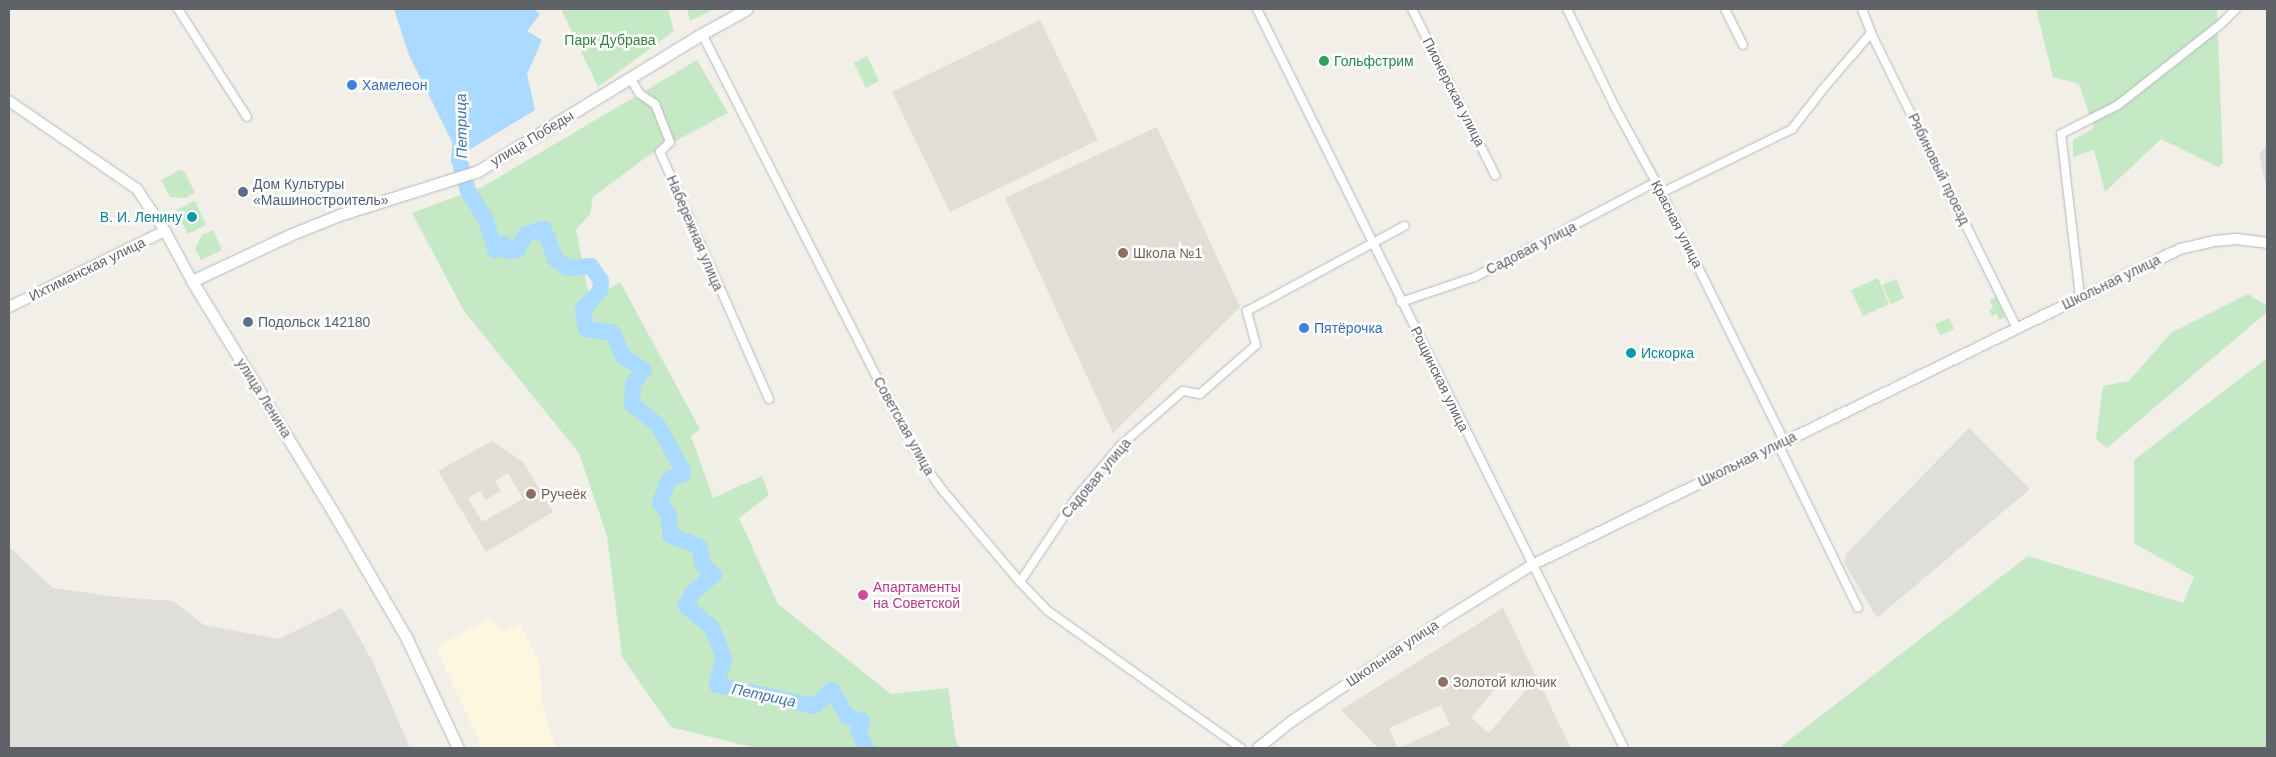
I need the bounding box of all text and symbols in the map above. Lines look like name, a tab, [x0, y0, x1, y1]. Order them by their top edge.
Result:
park label: Парк Дубрава	[564, 32, 656, 48]
street label: Пионерская улица	[1419, 35, 1489, 149]
place label: Гольфстрим	[1334, 53, 1414, 69]
marker: Гольфстрим	[1318, 55, 1330, 67]
place label: Хамелеон	[362, 77, 428, 93]
marker: Хамелеон	[346, 79, 358, 91]
water label: Петрица	[451, 93, 471, 159]
street label: улица Победы	[487, 107, 577, 169]
street label: Рябиновый проезд	[1905, 111, 1973, 227]
street label: Набережная улица	[663, 173, 727, 293]
place label: Дом Культуры «Машиностроитель»	[253, 176, 389, 208]
street label: Красная улица	[1648, 177, 1706, 271]
marker: Дом Культуры «Машиностроитель»	[237, 186, 249, 198]
place label: В. И. Ленину	[100, 209, 182, 225]
marker: В. И. Ленину	[186, 211, 198, 223]
street label: Садовая улица	[1483, 218, 1579, 278]
street label: Ихтиманская улица	[26, 234, 148, 304]
place label: Школа №1	[1133, 245, 1202, 261]
marker: Школа №1	[1117, 247, 1129, 259]
street label: Школьная улица	[2059, 251, 2163, 313]
place label: Подольск 142180	[258, 314, 370, 330]
marker: Подольск 142180	[242, 316, 254, 328]
place label: Пятёрочка	[1314, 320, 1383, 336]
marker: Пятёрочка	[1298, 322, 1310, 334]
street label: Рощинская улица	[1407, 324, 1473, 434]
place label: Искорка	[1641, 345, 1694, 361]
marker: Искорка	[1625, 347, 1637, 359]
street label: улица Ленина	[233, 355, 295, 441]
street label: Советская улица	[870, 374, 938, 478]
street label: Школьная улица	[1695, 428, 1799, 490]
street label: Садовая улица	[1058, 435, 1134, 521]
place label: Ручеёк	[541, 486, 586, 502]
marker: Ручеёк	[525, 488, 537, 500]
place label: Апартаменты на Советской	[873, 579, 961, 612]
marker: Апартаменты на Советской	[857, 589, 869, 601]
street label: Школьная улица	[1343, 616, 1441, 690]
place label: Золотой ключик	[1453, 674, 1556, 690]
marker: Золотой ключик	[1437, 676, 1449, 688]
water label: Петрица	[730, 679, 798, 711]

